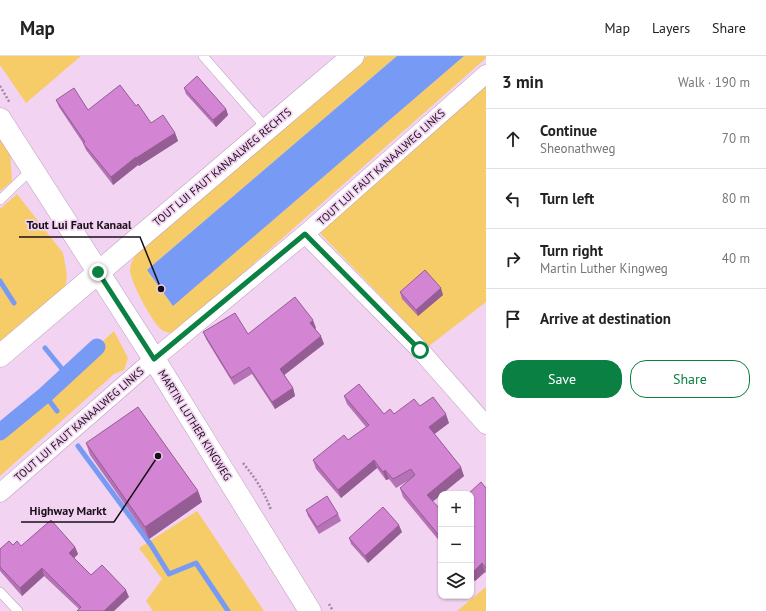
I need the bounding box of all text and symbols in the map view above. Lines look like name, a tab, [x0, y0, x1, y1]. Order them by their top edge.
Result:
text: Map	[20, 16, 55, 40]
text: Map	[604, 19, 630, 37]
text: Layers	[652, 19, 690, 37]
text: Share	[712, 19, 746, 37]
text: 3 min	[502, 71, 543, 93]
text: Walk · 190 m	[678, 74, 750, 91]
street label: TOUT LUI FAUT KANAALWEG RECHTS	[150, 105, 294, 229]
street label: TOUT LUI FAUT KANAALWEG LINKS	[314, 106, 448, 228]
text: Continue	[540, 121, 597, 140]
icon: ahead	[502, 128, 524, 150]
text: 70 m	[722, 130, 750, 147]
text: Sheonathweg	[540, 140, 615, 157]
icon: left	[502, 188, 524, 210]
text: Turn left	[540, 189, 594, 208]
text: 80 m	[722, 190, 750, 207]
callout: Tout Lui Faut Kanaal	[19, 213, 140, 237]
text: Tout Lui Faut Kanaal	[26, 217, 132, 232]
text: Turn right	[540, 241, 603, 260]
icon: right	[502, 248, 524, 270]
text: 40 m	[722, 250, 750, 267]
text: Martin Luther Kingweg	[540, 260, 668, 277]
route end	[89, 263, 107, 281]
icon: arrive	[502, 308, 524, 330]
text: Arrive at destination	[540, 309, 671, 328]
route start	[411, 341, 429, 359]
button: Save	[502, 360, 622, 398]
button: Share	[630, 360, 750, 398]
street label: TOUT LUI FAUT KANAALWEG LINKS	[11, 364, 147, 484]
street label: MARTIN LUTHER KINGWEG	[155, 367, 235, 483]
map controls	[438, 491, 474, 599]
button: +	[438, 491, 474, 527]
callout: Highway Markt	[21, 498, 114, 522]
text: Highway Markt	[30, 503, 107, 518]
button: −	[438, 527, 474, 563]
button: layers	[438, 563, 474, 599]

